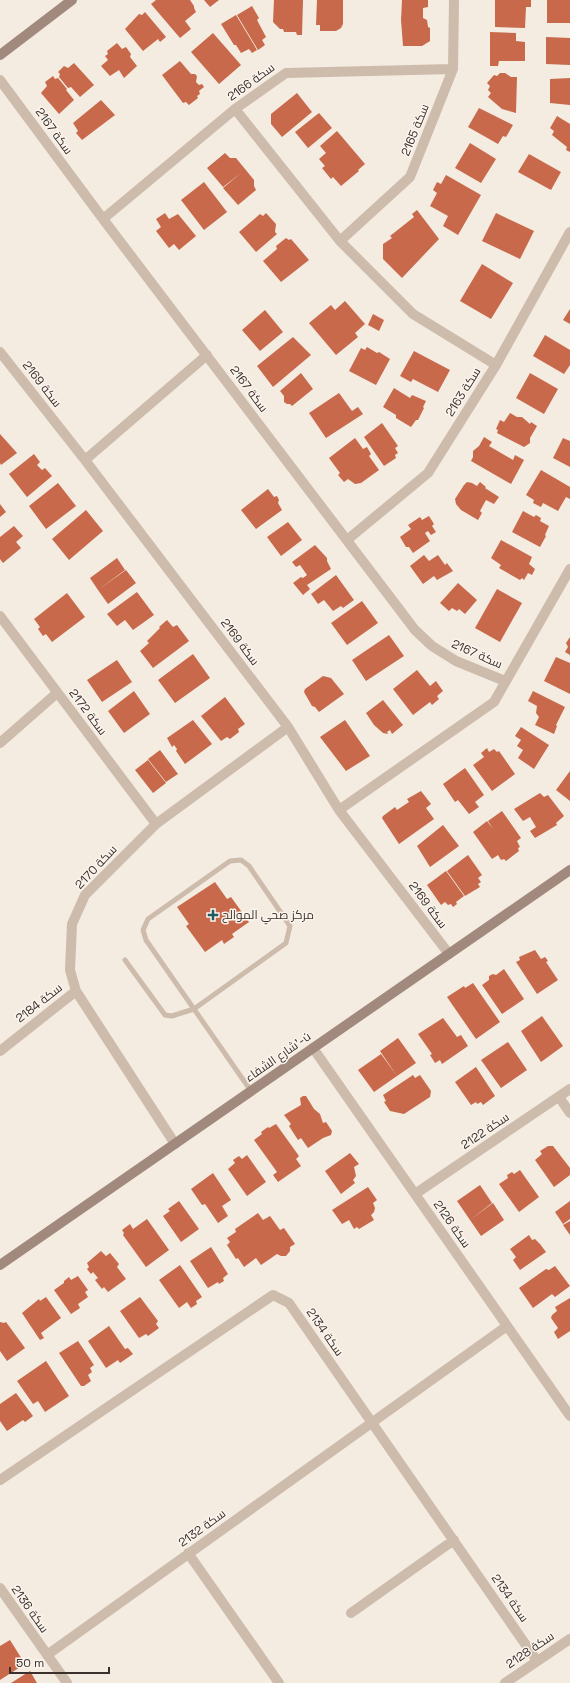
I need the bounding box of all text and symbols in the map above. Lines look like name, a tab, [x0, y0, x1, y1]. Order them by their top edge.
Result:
street label: سكة 2166	[224, 59, 278, 105]
street label: سكة 2165	[397, 102, 433, 158]
street label: سكة 2167	[32, 104, 76, 158]
street label: سكة 2169	[19, 357, 65, 411]
street label: سكة 2167	[226, 363, 272, 415]
street label: سكة 2163	[442, 365, 484, 419]
street label: سكة 2169	[217, 615, 263, 669]
street label: سكة 2167	[449, 636, 505, 672]
street label: سكة 2172	[65, 686, 111, 738]
street label: سكة 2170	[72, 842, 120, 892]
street label: سكة 2169	[405, 878, 451, 932]
place label: مركز صحي الموالح	[222, 907, 314, 925]
marker: مركز صحي الموالح	[207, 909, 219, 921]
street label: سكة 2184	[12, 980, 66, 1026]
street label: شارع الشفاء'-ú	[242, 1028, 314, 1086]
street label: سكة 2122	[458, 1109, 512, 1153]
street label: سكة 2126	[430, 1197, 474, 1251]
street label: سكة 2134	[303, 1305, 347, 1359]
street label: سكة 2132	[175, 1505, 229, 1551]
street label: سكة 2134	[488, 1571, 532, 1625]
street label: سكة 2136	[8, 1582, 52, 1636]
street label: سكة 2128	[503, 1628, 557, 1672]
scale bar	[10, 1649, 109, 1675]
text: 50 m	[16, 1655, 44, 1671]

